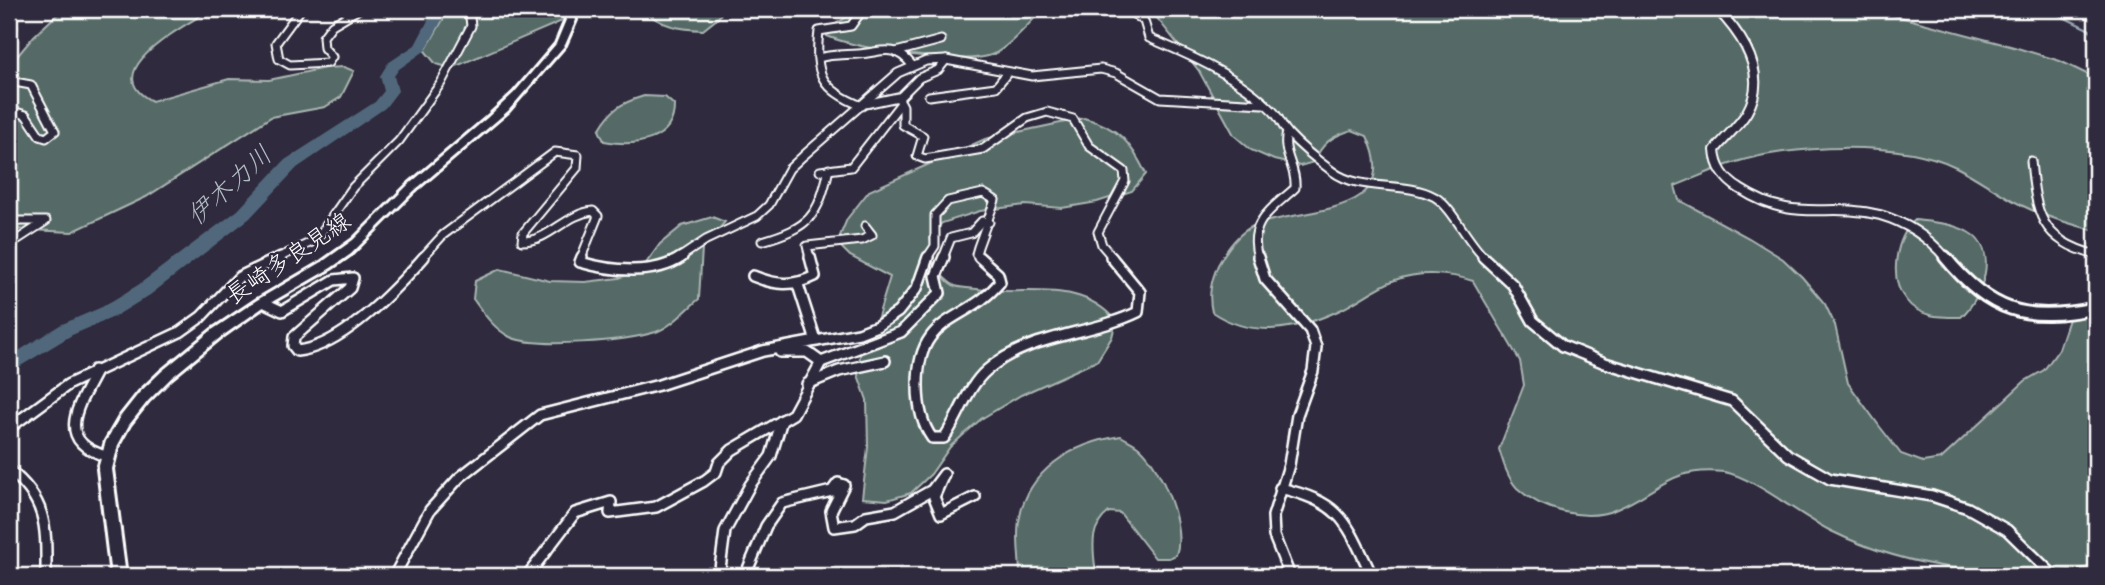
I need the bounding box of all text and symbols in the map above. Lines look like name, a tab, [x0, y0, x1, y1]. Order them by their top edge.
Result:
water label: 伊木力川	[180, 139, 280, 234]
street label: 長崎多良見線	[220, 206, 357, 312]

